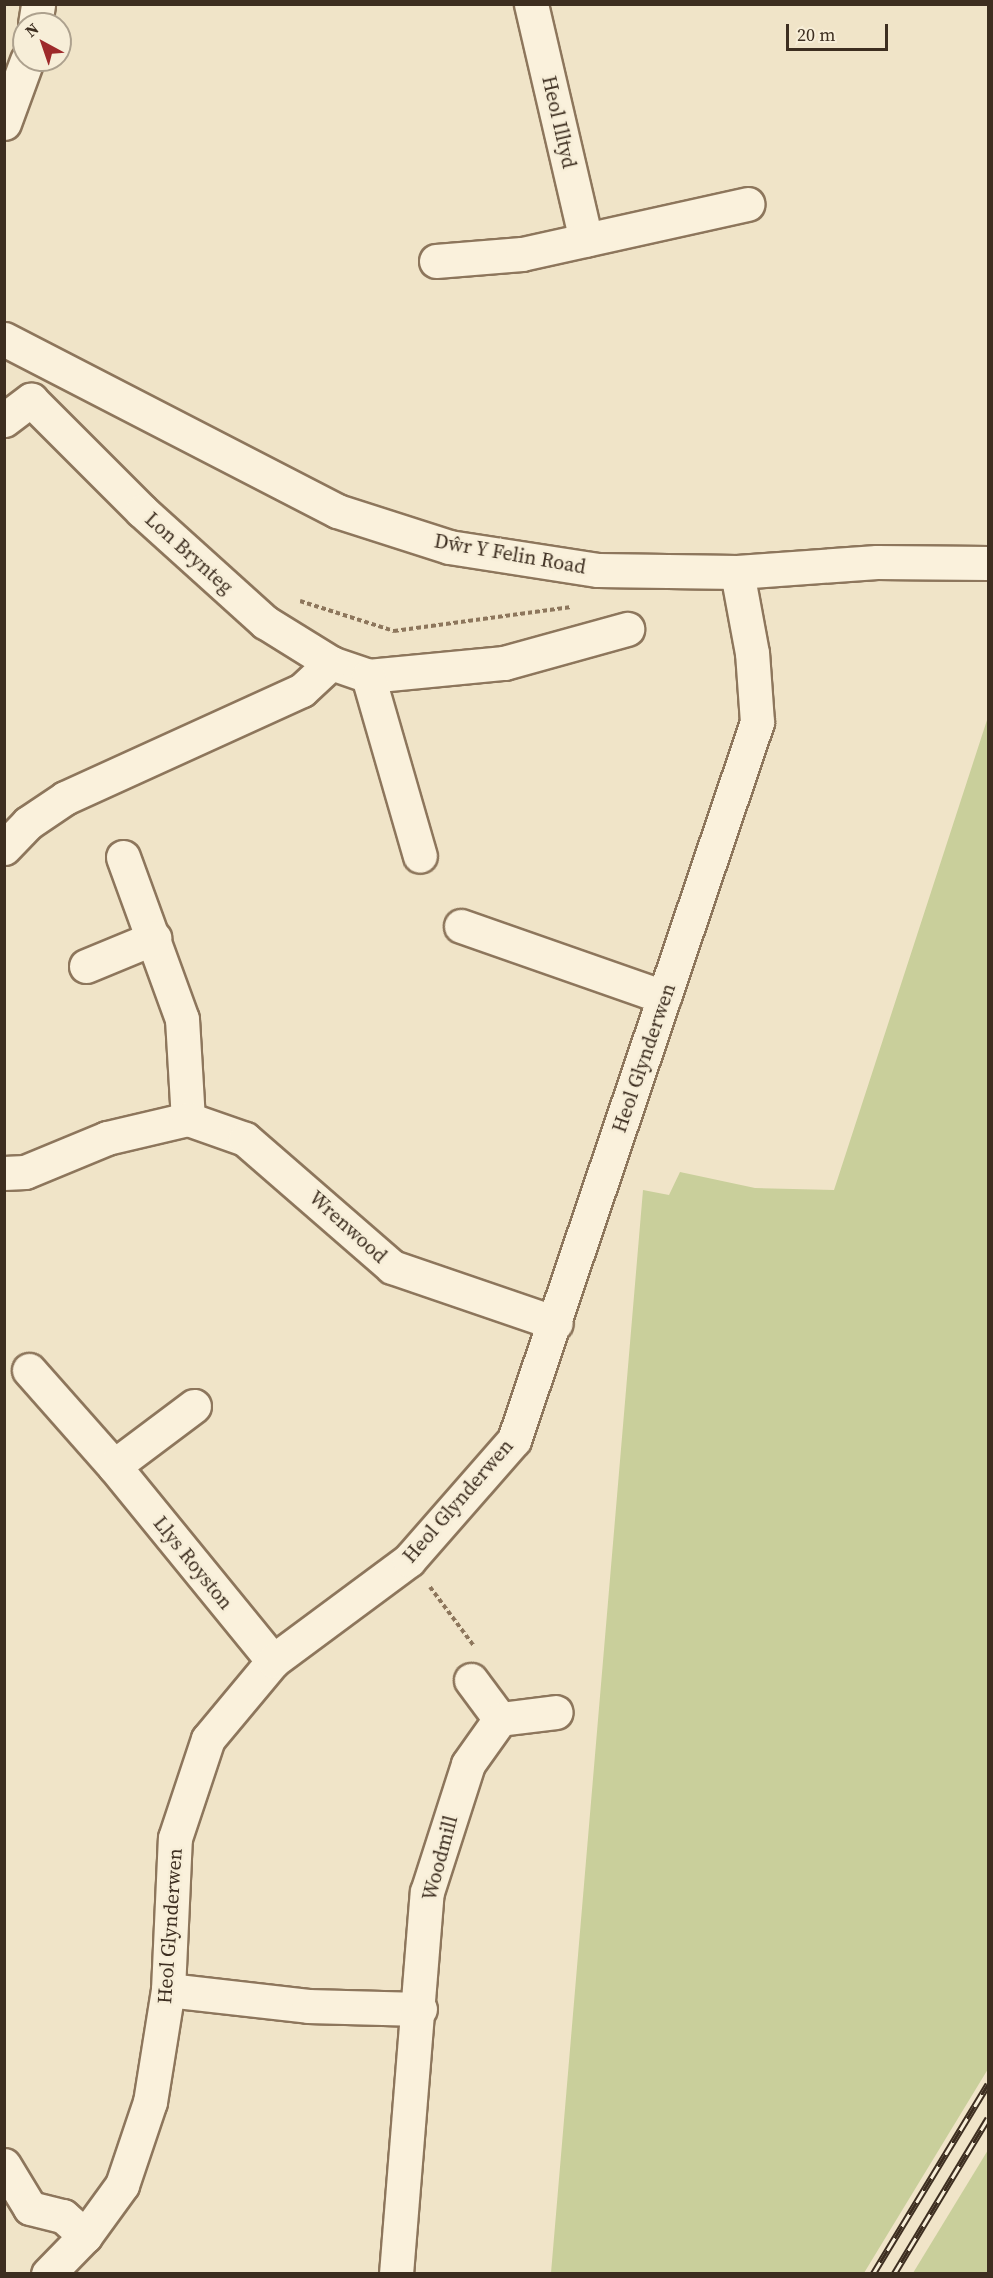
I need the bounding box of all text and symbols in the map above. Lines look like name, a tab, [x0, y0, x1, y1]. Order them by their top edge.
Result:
north arrow	[12, 12, 72, 72]
scale bar	[789, 12, 891, 50]
text: N	[20, 18, 43, 42]
text: 20 m	[797, 22, 835, 47]
street label: Heol Illtyd	[537, 74, 581, 170]
street label: Lon Brynteg	[140, 507, 238, 599]
street label: Dŵr Y Felin Road	[432, 529, 588, 579]
street label: Heol Glynderwen	[607, 980, 681, 1136]
street label: Wrenwood	[304, 1186, 392, 1268]
street label: Heol Glynderwen	[398, 1434, 518, 1568]
street label: Llys Royston	[148, 1512, 238, 1614]
street label: Woodmill	[417, 1813, 463, 1903]
street label: Heol Glynderwen	[153, 1847, 187, 2005]

